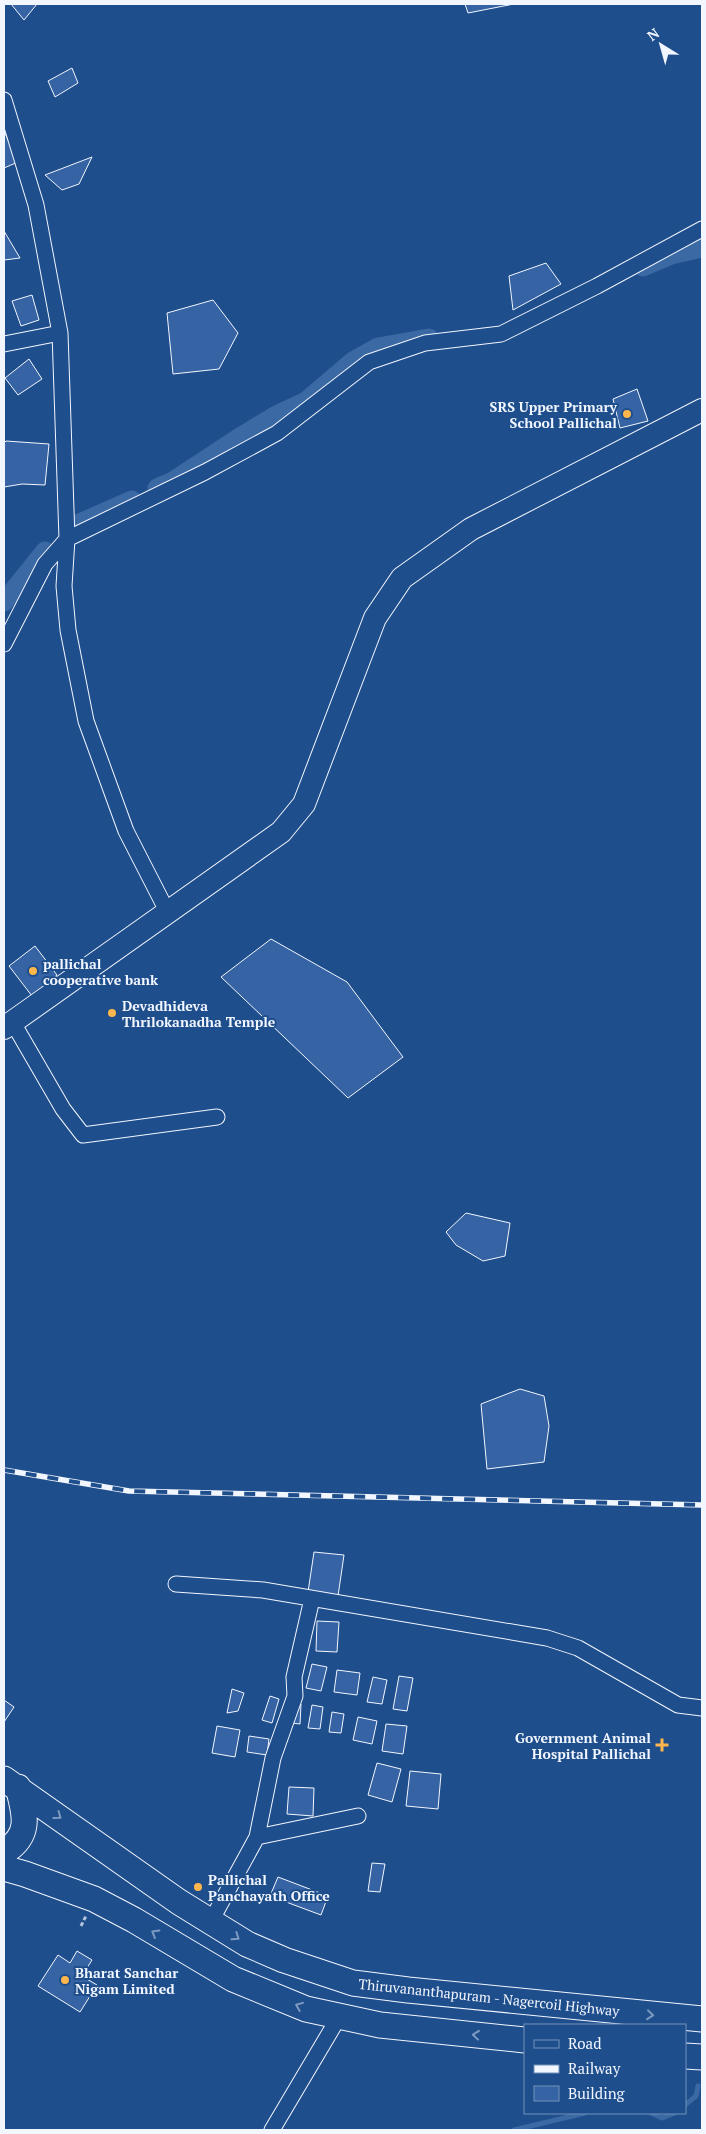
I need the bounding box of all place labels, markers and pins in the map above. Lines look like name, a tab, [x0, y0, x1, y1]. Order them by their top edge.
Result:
place label: SRS Upper Primary School Pallichal	[490, 397, 618, 432]
marker: SRS Upper Primary School Pallichal	[621, 408, 633, 420]
place label: pallichal cooperative bank	[43, 954, 159, 989]
marker: pallichal cooperative bank	[27, 965, 39, 977]
place label: Devadhideva Thrilokanadha Temple	[122, 996, 276, 1031]
marker: Devadhideva Thrilokanadha Temple	[106, 1007, 118, 1019]
place label: Government Animal Hospital Pallichal	[515, 1728, 651, 1763]
marker: Government Animal Hospital Pallichal	[655, 1738, 669, 1752]
place label: Pallichal Panchayath Office	[208, 1870, 330, 1905]
marker: Pallichal Panchayath Office	[192, 1881, 204, 1893]
place label: Bharat Sanchar Nigam Limited	[75, 1963, 178, 1998]
marker: Bharat Sanchar Nigam Limited	[59, 1974, 71, 1986]

